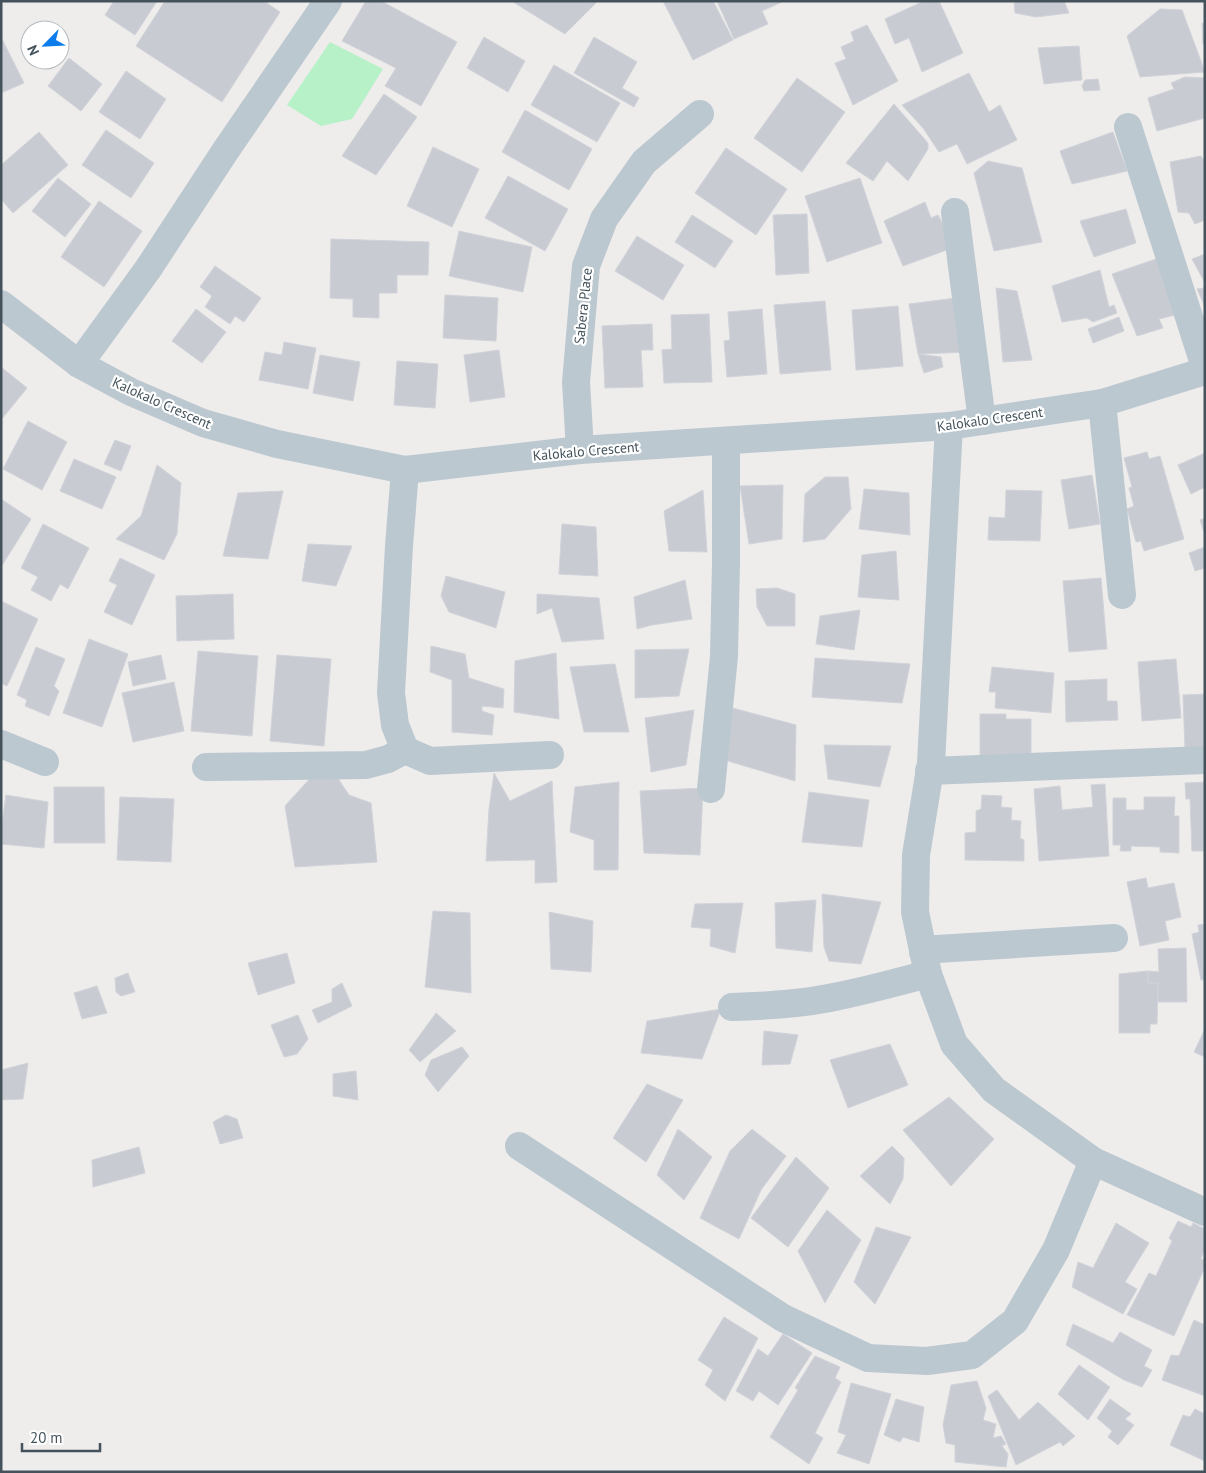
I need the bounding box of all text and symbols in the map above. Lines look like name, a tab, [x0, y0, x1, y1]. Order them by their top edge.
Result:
north arrow	[20, 20, 70, 70]
text: N	[23, 42, 43, 58]
street label: Sabera Place	[570, 267, 596, 345]
street label: Kalokalo Crescent	[110, 373, 215, 433]
street label: Kalokalo Crescent	[936, 403, 1044, 435]
street label: Kalokalo Crescent	[532, 437, 640, 465]
scale bar	[22, 1420, 100, 1452]
text: 20 m	[30, 1428, 63, 1447]

